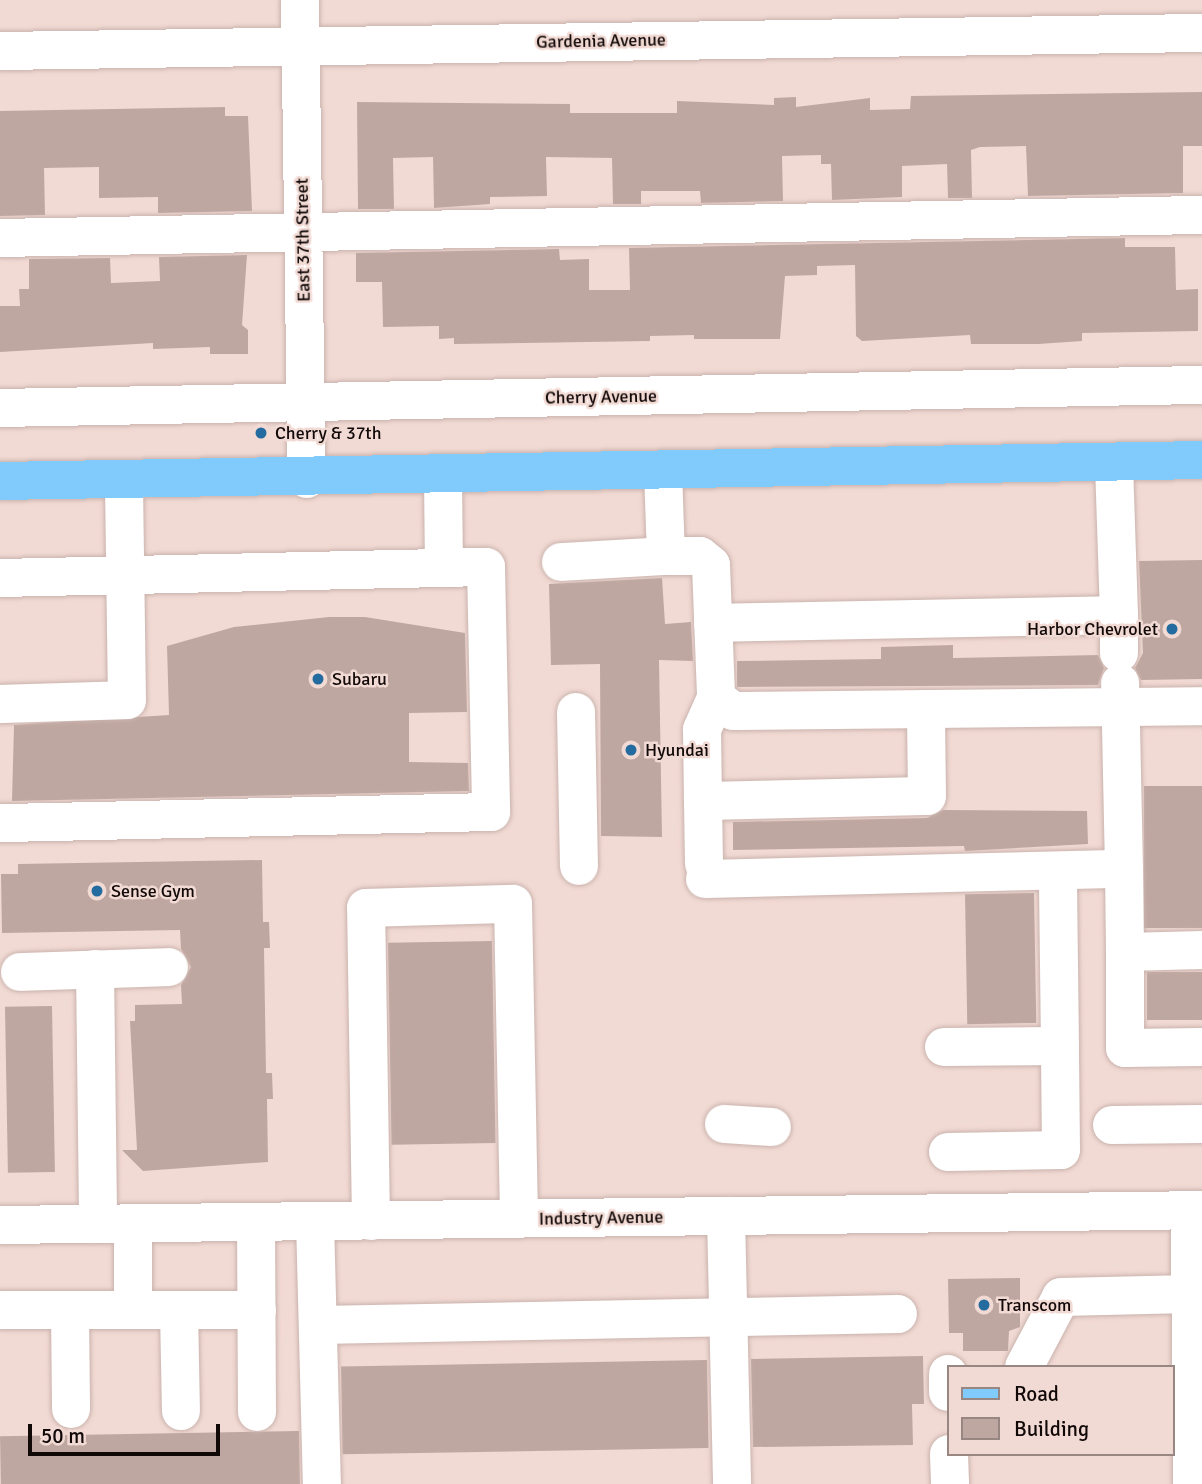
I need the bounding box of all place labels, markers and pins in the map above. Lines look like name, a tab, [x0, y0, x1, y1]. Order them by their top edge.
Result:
place label: Cherry & 37th	[275, 422, 381, 444]
marker: Cherry & 37th	[253, 425, 269, 441]
place label: Harbor Chevrolet	[1027, 618, 1158, 640]
marker: Harbor Chevrolet	[1164, 621, 1180, 637]
place label: Subaru	[332, 668, 387, 690]
marker: Subaru	[310, 671, 326, 687]
place label: Hyundai	[645, 739, 709, 761]
marker: Hyundai	[623, 742, 639, 758]
place label: Sense Gym	[111, 880, 195, 902]
marker: Sense Gym	[89, 883, 105, 899]
place label: Transcom	[998, 1294, 1071, 1316]
marker: Transcom	[976, 1297, 992, 1313]

